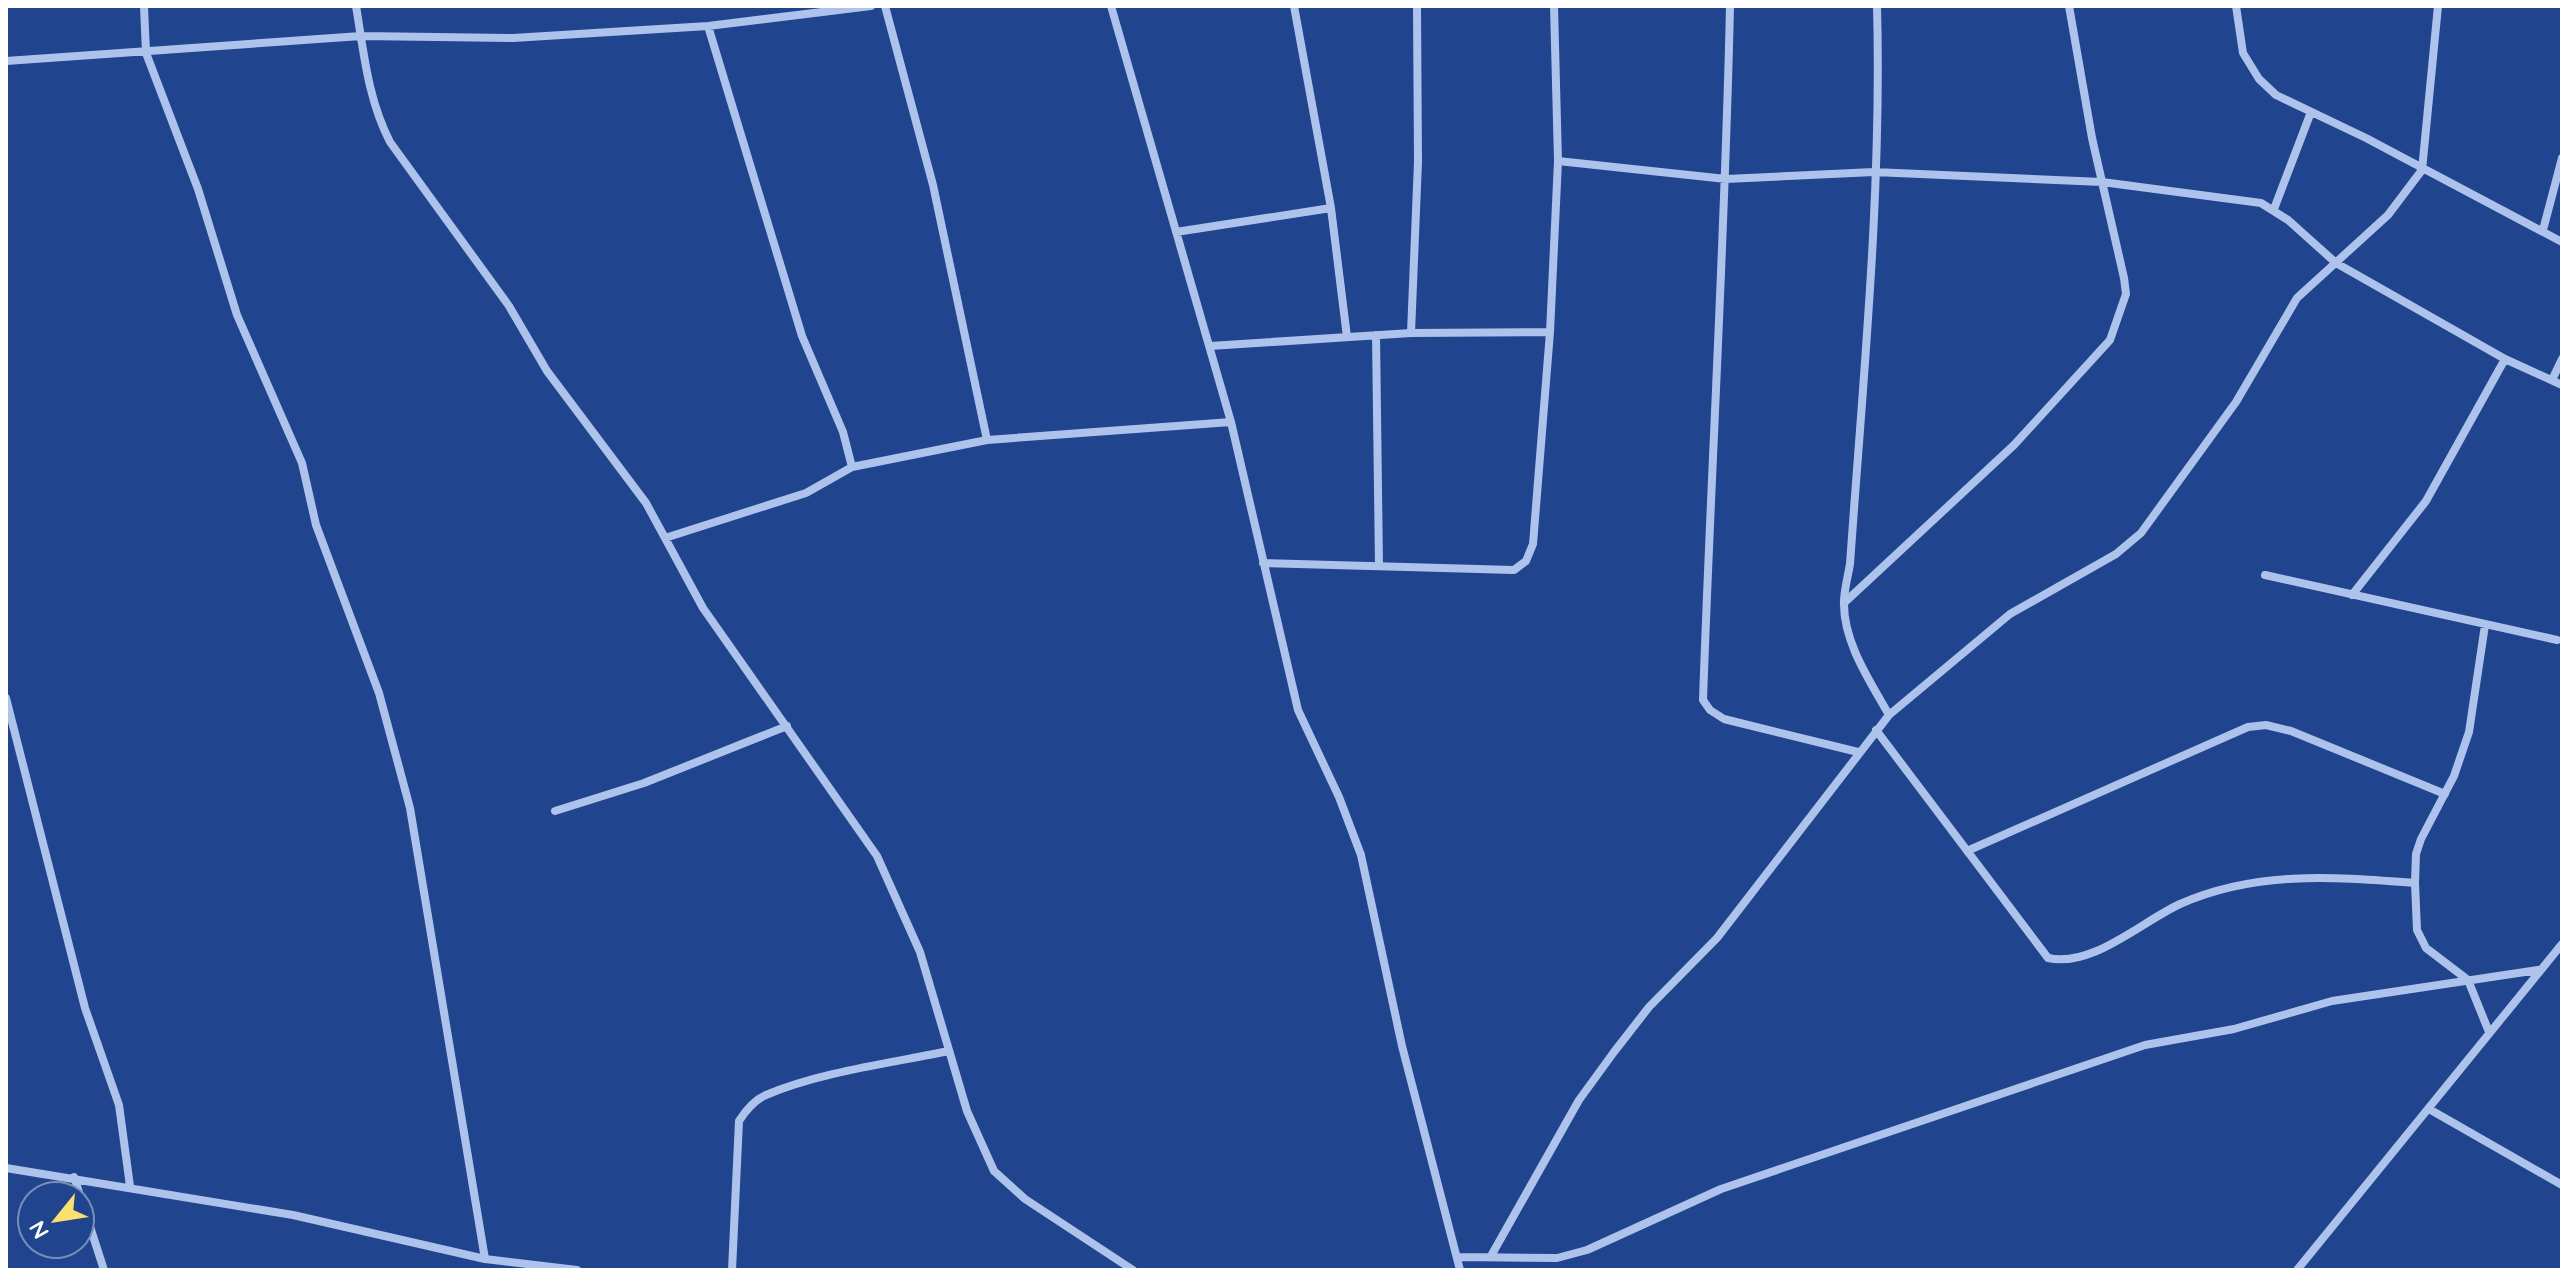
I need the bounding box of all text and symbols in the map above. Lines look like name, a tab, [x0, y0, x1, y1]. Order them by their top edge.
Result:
north arrow	[16, 1180, 96, 1260]
text: N	[23, 1216, 55, 1244]

